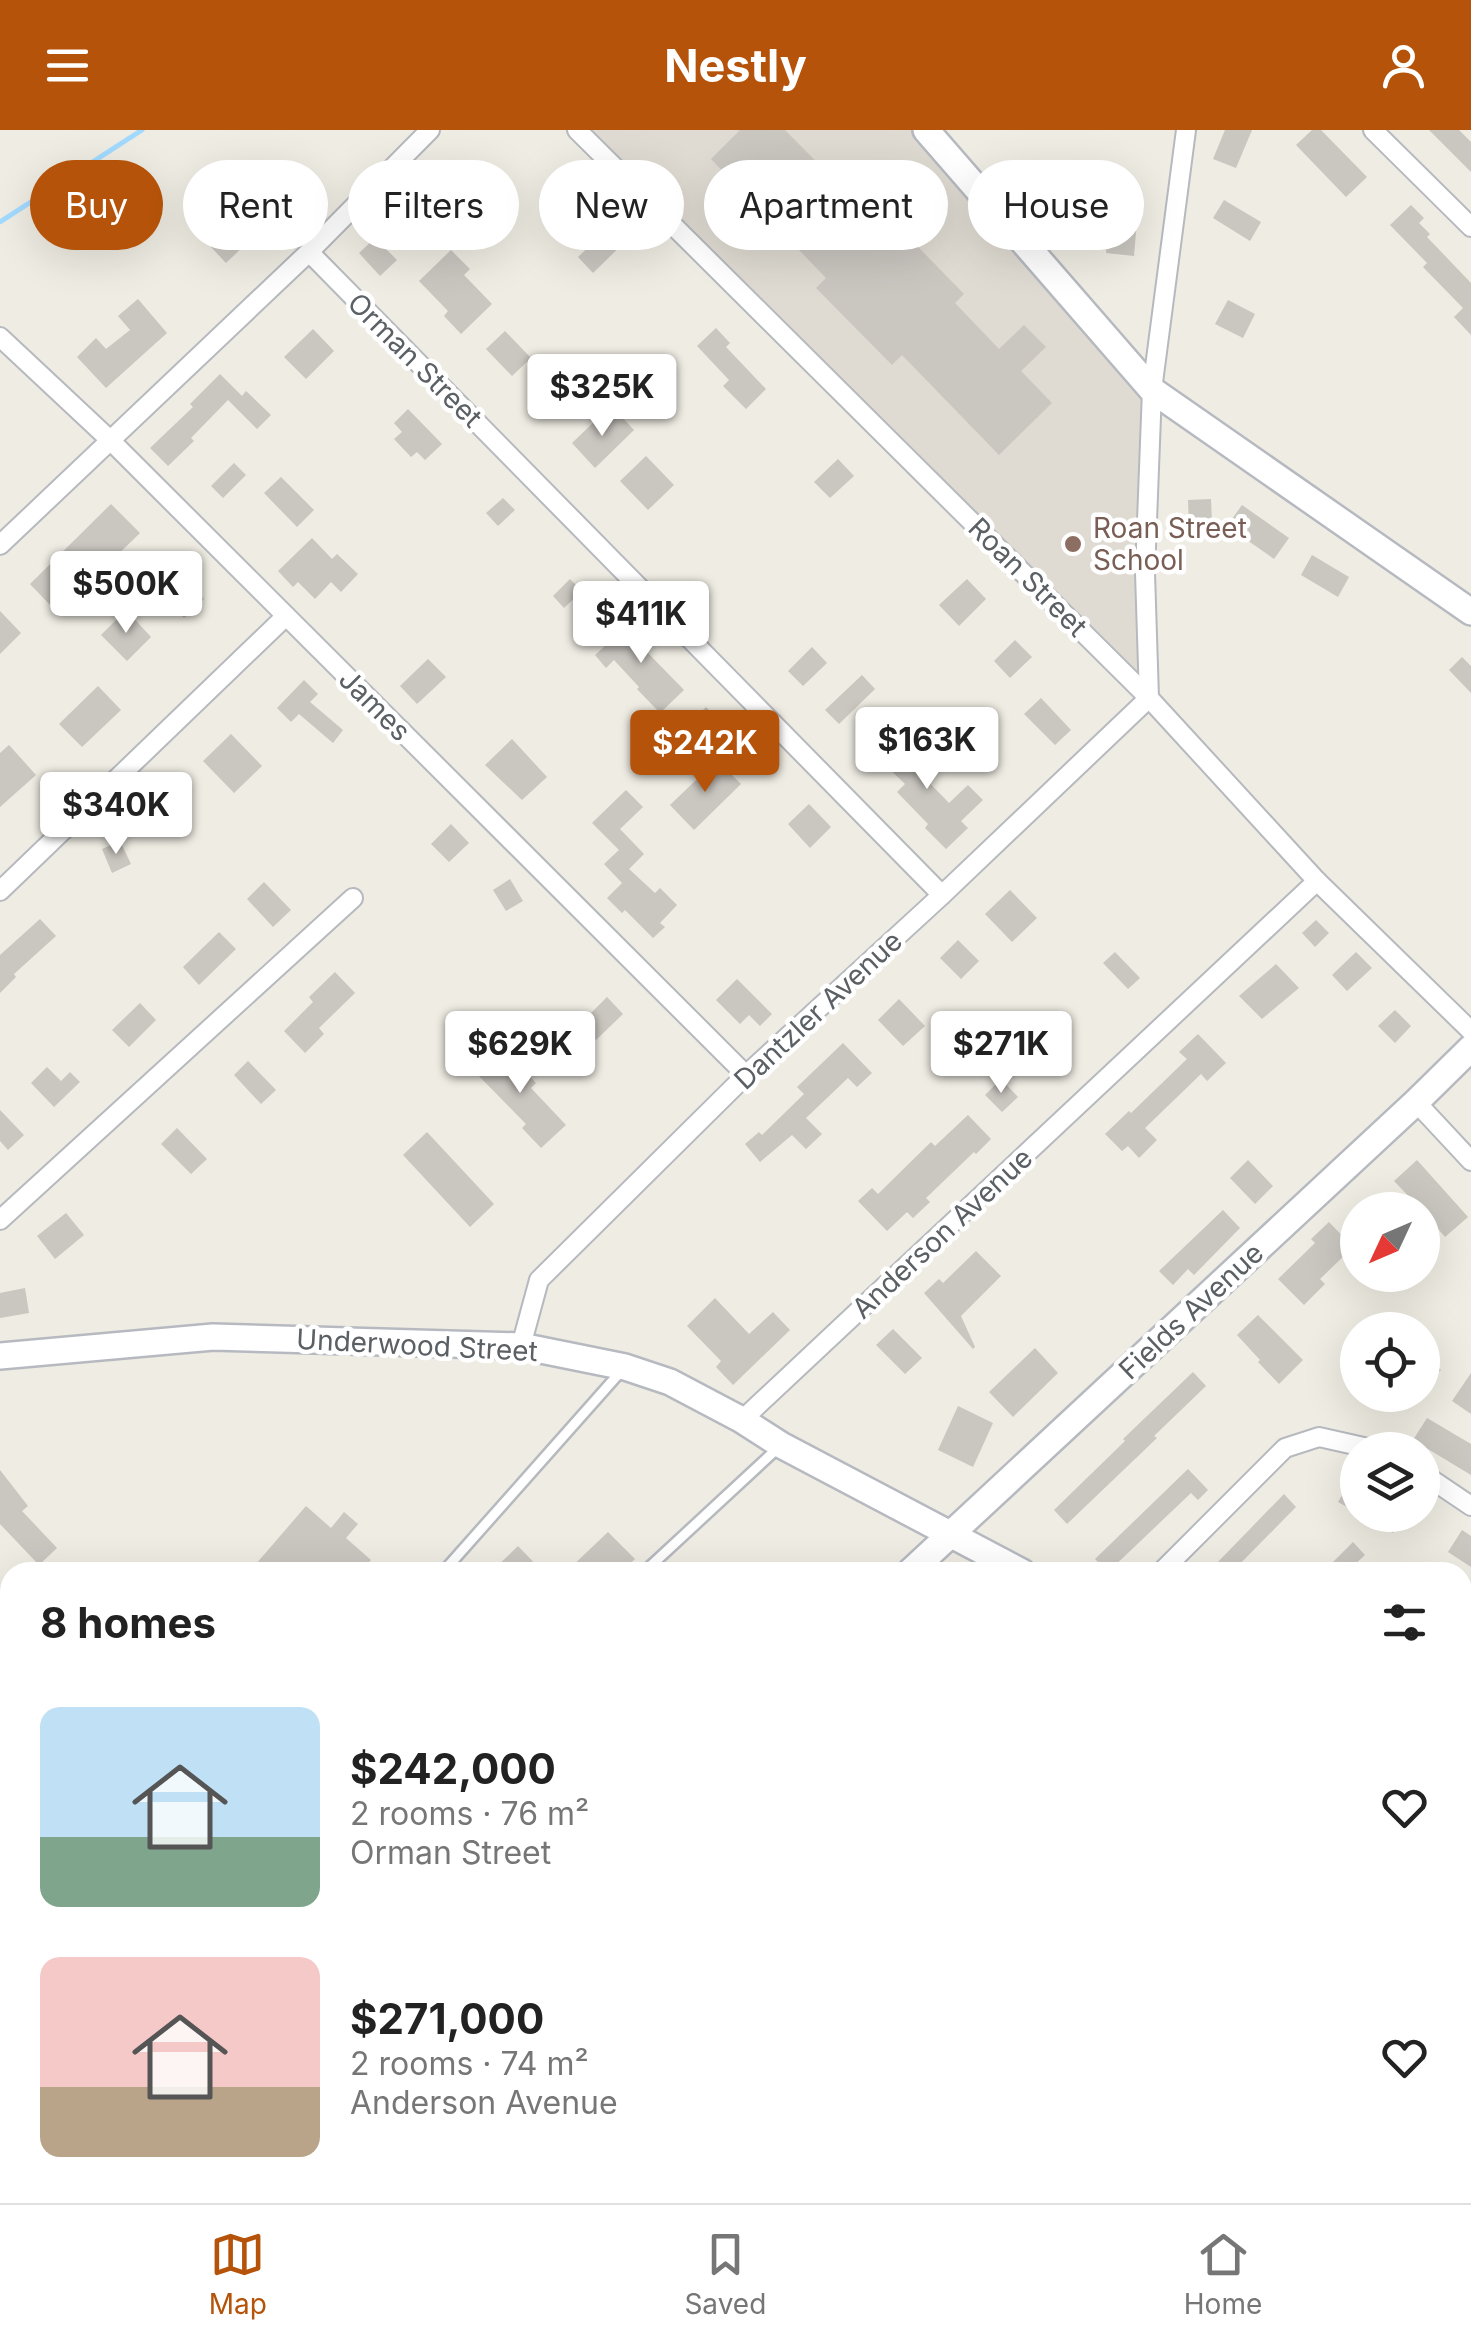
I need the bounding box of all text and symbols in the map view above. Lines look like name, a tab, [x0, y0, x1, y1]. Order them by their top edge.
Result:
icon: menu	[40, 38, 95, 93]
text: Nestly	[664, 38, 807, 93]
icon: person	[1376, 38, 1431, 93]
chip: Buy	[30, 160, 163, 250]
chip: Rent	[183, 160, 328, 250]
chip: Filters	[348, 160, 519, 250]
chip: New	[539, 160, 684, 250]
chip: Apartment	[704, 160, 948, 250]
chip: House	[968, 160, 1144, 250]
street label: Orman Street	[341, 286, 489, 434]
pin: $325K	[532, 354, 672, 439]
text: $325K	[549, 367, 655, 406]
street label: Roan Street	[962, 511, 1094, 643]
place label: Roan Street School	[1093, 511, 1247, 577]
marker: Roan Street School	[1062, 533, 1084, 555]
pin: $500K	[56, 551, 196, 636]
text: $500K	[72, 564, 180, 603]
pin: $411K	[571, 581, 711, 666]
text: $411K	[595, 594, 687, 633]
street label: James	[332, 662, 418, 748]
pin: $163K	[857, 707, 997, 792]
pin: $242K	[635, 710, 775, 795]
text: $163K	[877, 720, 977, 759]
text: $242K	[652, 723, 758, 762]
pin: $340K	[46, 772, 186, 857]
text: $340K	[62, 785, 170, 824]
street label: Dantzler Avenue	[727, 924, 909, 1096]
pin: $629K	[450, 1011, 590, 1096]
pin: $271K	[931, 1011, 1071, 1096]
text: $629K	[467, 1024, 573, 1063]
text: $271K	[953, 1024, 1049, 1063]
street label: Anderson Avenue	[845, 1141, 1039, 1325]
north arrow	[1340, 1192, 1440, 1292]
map controls	[1340, 1192, 1440, 1532]
street label: Fields Avenue	[1112, 1236, 1270, 1386]
button: locate	[1340, 1312, 1440, 1412]
street label: Underwood Street	[295, 1322, 539, 1368]
button: layers	[1340, 1432, 1440, 1532]
icon: filters	[1377, 1595, 1432, 1650]
text: 8 homes	[40, 1597, 216, 1648]
text: $242,000	[350, 1743, 556, 1794]
icon: home	[120, 1747, 240, 1867]
icon: heart	[1377, 1780, 1432, 1835]
text: 2 rooms · 76 m²	[350, 1794, 589, 1833]
text: Orman Street	[350, 1833, 551, 1872]
text: $271,000	[350, 1993, 544, 2044]
icon: home	[120, 1997, 240, 2117]
icon: heart	[1377, 2030, 1432, 2085]
text: 2 rooms · 74 m²	[350, 2044, 589, 2083]
text: Anderson Avenue	[350, 2083, 618, 2122]
tab: Map	[209, 2227, 267, 2321]
tab: Saved	[684, 2227, 766, 2321]
tab: Home	[1184, 2227, 1262, 2321]

